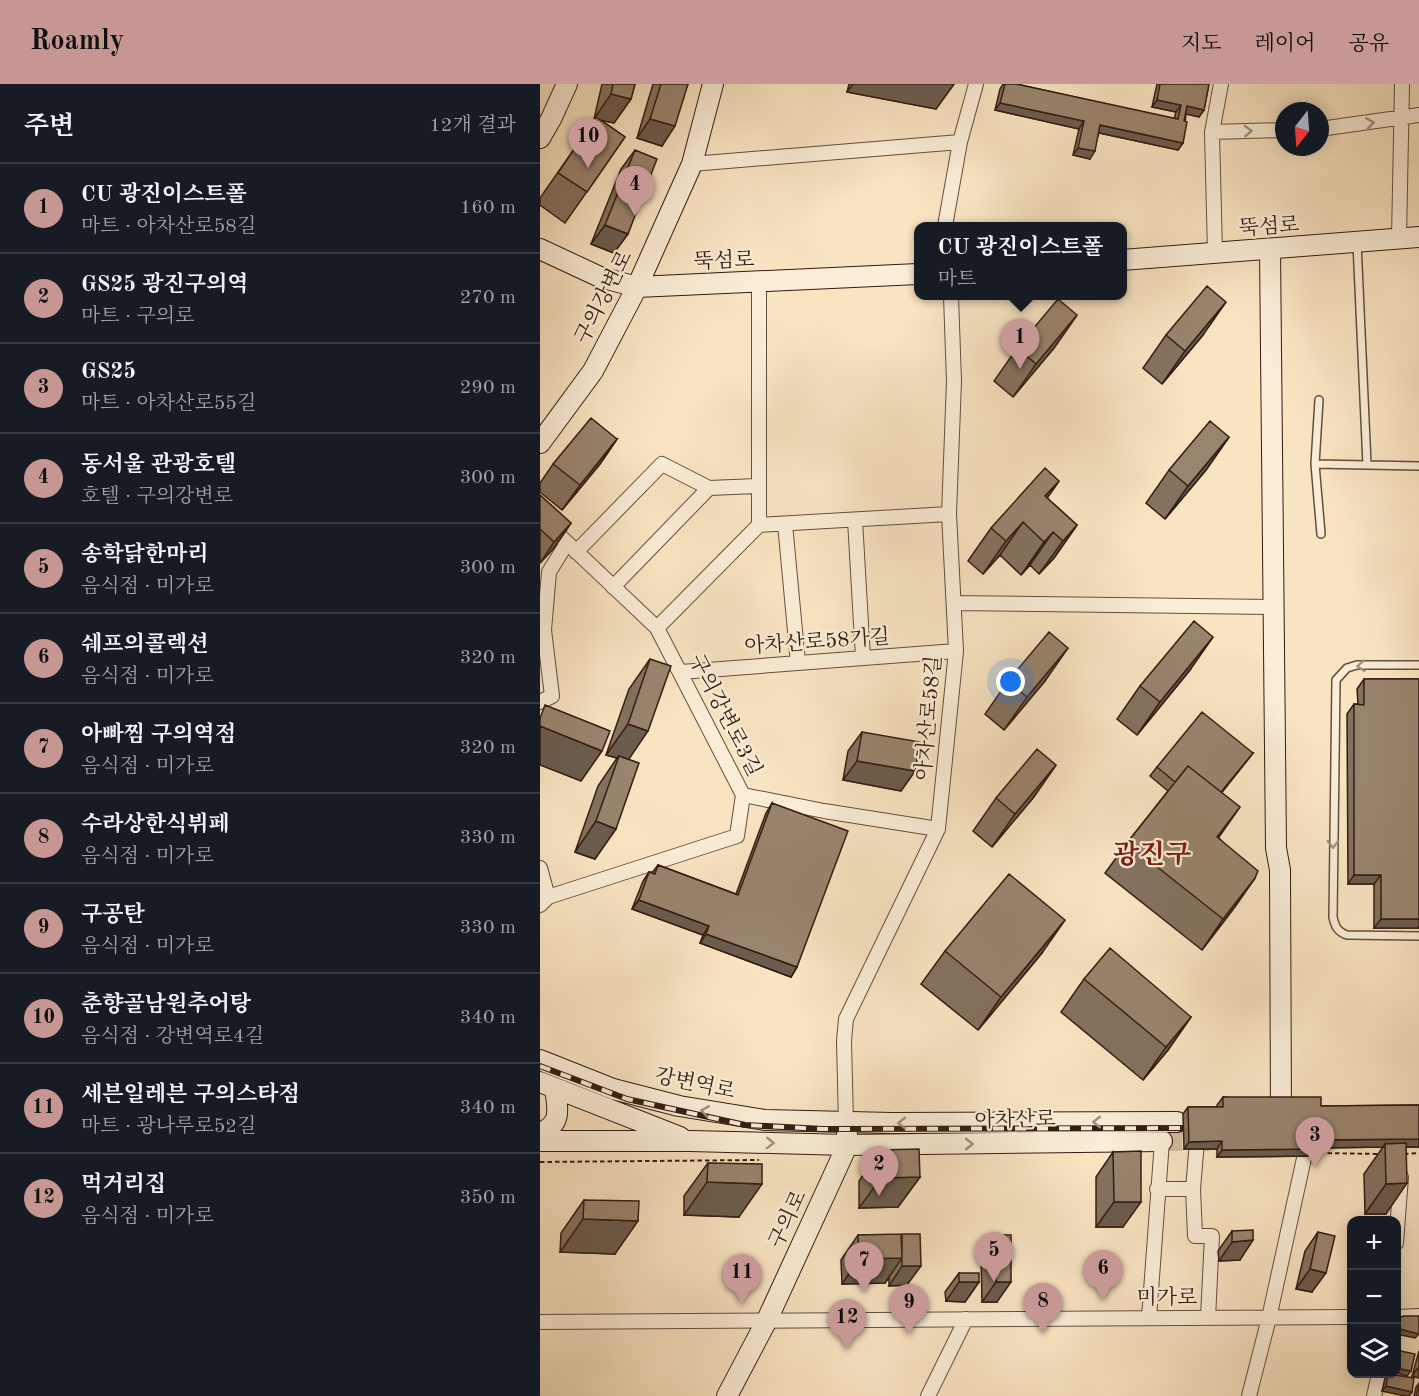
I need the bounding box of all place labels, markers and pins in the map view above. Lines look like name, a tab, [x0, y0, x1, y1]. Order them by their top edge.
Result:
pin: 10	[568, 118, 608, 168]
pin: 4	[616, 166, 655, 216]
pin: 1	[1000, 320, 1040, 369]
pin: 3	[1296, 1118, 1334, 1167]
pin: 2	[860, 1146, 898, 1196]
pin: 5	[974, 1232, 1014, 1282]
pin: 7	[844, 1242, 884, 1292]
pin: 6	[1084, 1250, 1122, 1300]
pin: 11	[722, 1254, 762, 1304]
pin: 9	[890, 1284, 928, 1334]
pin: 8	[1024, 1284, 1062, 1333]
pin: 12	[828, 1300, 866, 1349]

